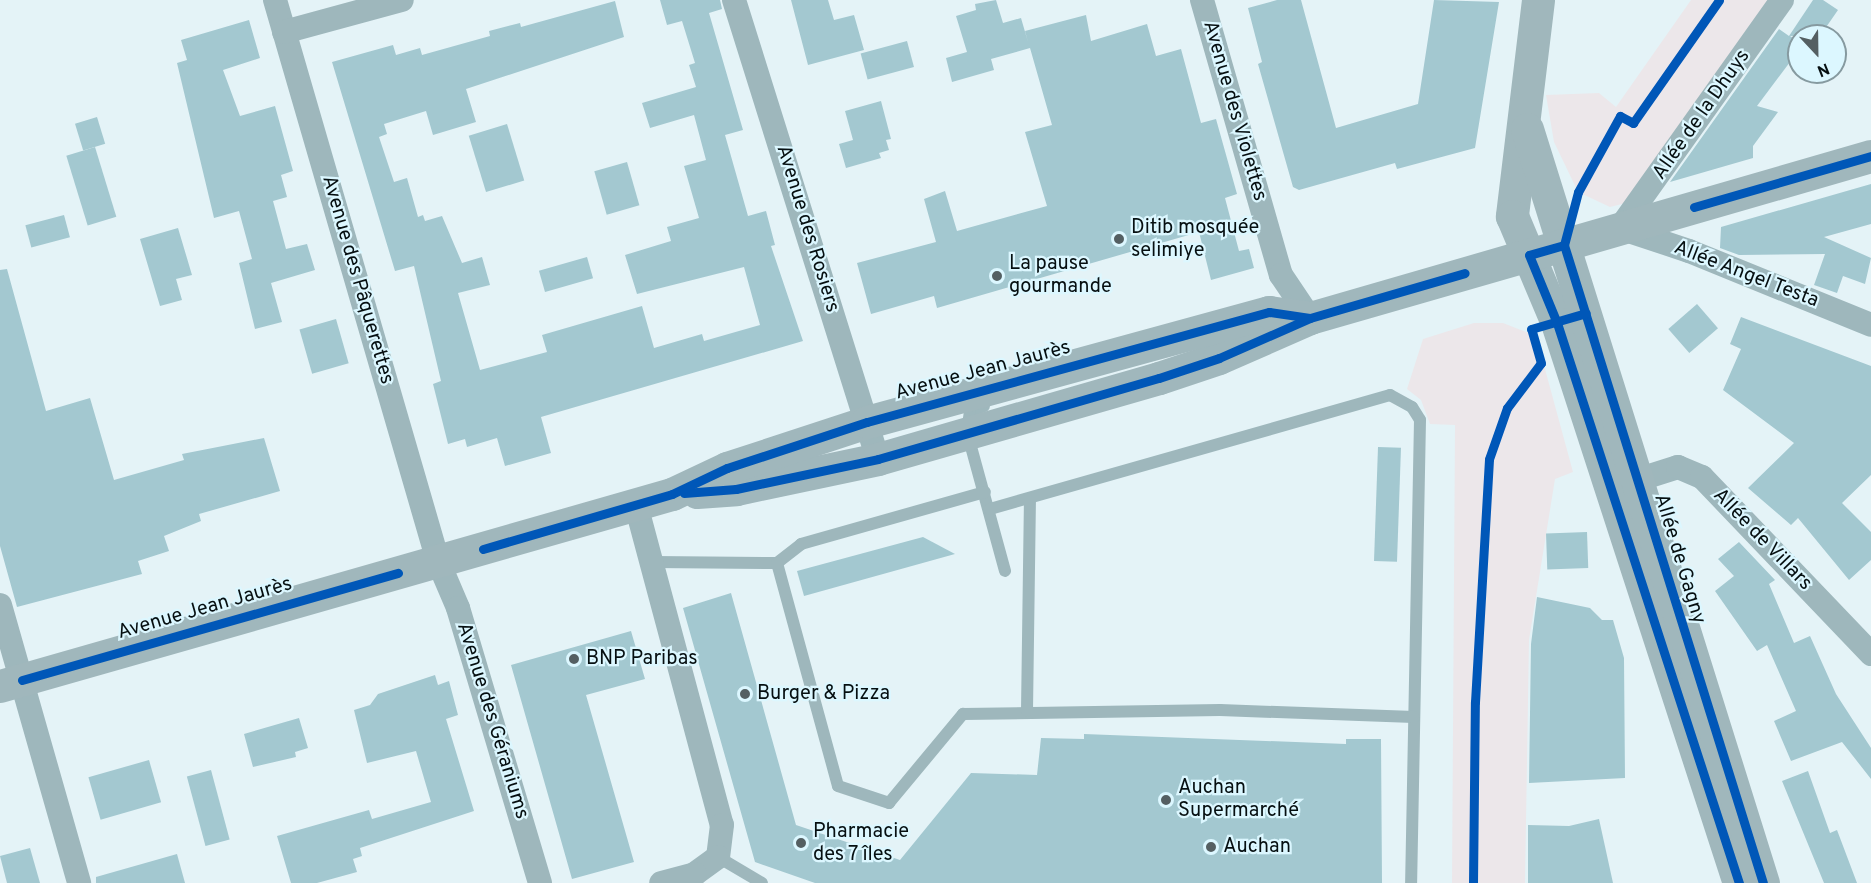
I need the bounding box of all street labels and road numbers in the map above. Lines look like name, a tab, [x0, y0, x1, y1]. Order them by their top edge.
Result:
street label: Avenue des Violettes	[1197, 18, 1271, 204]
street label: Allée de la Dhuys	[1648, 45, 1756, 185]
street label: Avenue des Rosiers	[770, 142, 844, 316]
street label: Avenue des Pâquerettes	[316, 173, 398, 387]
street label: Allée Angel Testa	[1669, 236, 1823, 314]
street label: Avenue Jean Jaurès	[893, 336, 1073, 406]
street label: Allée de Villars	[1707, 484, 1817, 596]
street label: Allée de Gagny	[1648, 491, 1710, 627]
street label: Avenue Jean Jaurès	[115, 573, 295, 645]
street label: Avenue des Géraniums	[451, 620, 533, 822]

